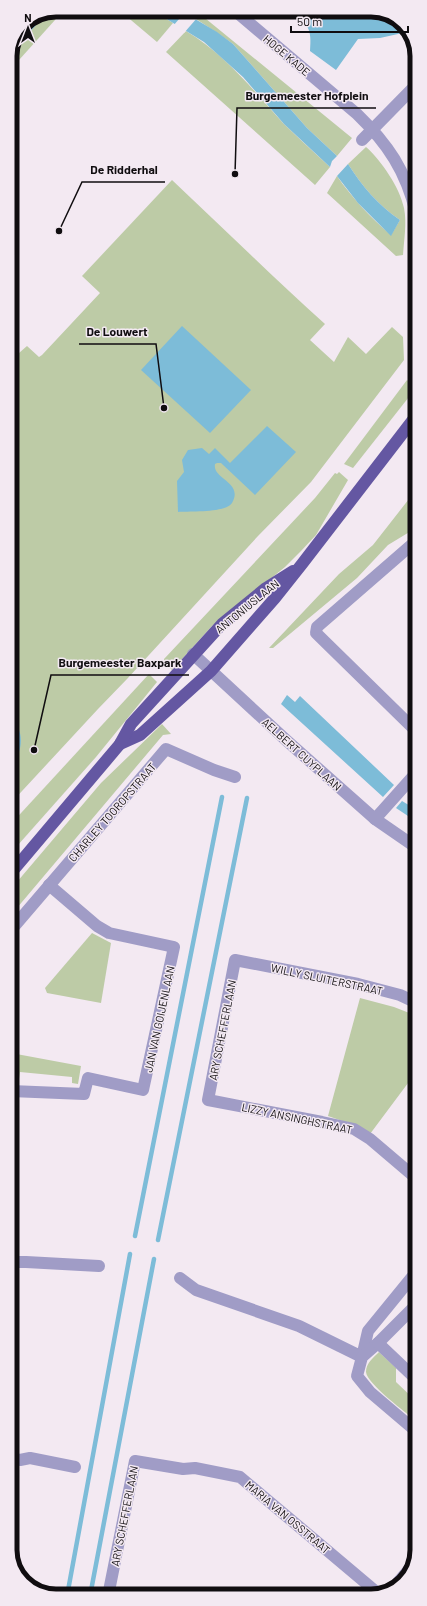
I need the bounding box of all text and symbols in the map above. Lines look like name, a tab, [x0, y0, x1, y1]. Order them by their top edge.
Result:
north arrow	[8, 8, 48, 48]
scale bar	[291, 8, 408, 34]
text: N	[24, 11, 32, 24]
text: 50 m	[297, 14, 322, 28]
street label: HOGE KADE	[261, 32, 313, 78]
callout: Burgemeester Hofplein	[237, 84, 376, 108]
text: Burgemeester Hofplein	[245, 88, 369, 102]
callout: De Ridderhal	[82, 158, 165, 182]
text: De Ridderhal	[90, 162, 158, 176]
callout: De Louwert	[79, 320, 156, 344]
text: De Louwert	[86, 324, 148, 338]
street label: ANTONIUSLAAN	[213, 576, 281, 636]
callout: Burgemeester Baxpark	[51, 651, 189, 675]
text: Burgemeester Baxpark	[59, 655, 182, 669]
street label: AELBERT CUYPLAAN	[260, 715, 344, 793]
street label: CHARLEY TOOROPSTRAAT	[66, 760, 158, 864]
street label: WILLY SLUITERSTRAAT	[270, 961, 384, 997]
street label: JAN VAN GOIJENLAAN	[141, 964, 177, 1074]
street label: ARY SCHEFFERLAAN	[206, 979, 238, 1081]
street label: LIZZY ANSINGHSTRAAT	[240, 1100, 354, 1136]
street label: ARY SCHEFFERLAAN	[108, 1465, 140, 1567]
street label: MARIA VAN OSSTRAAT	[243, 1478, 333, 1556]

